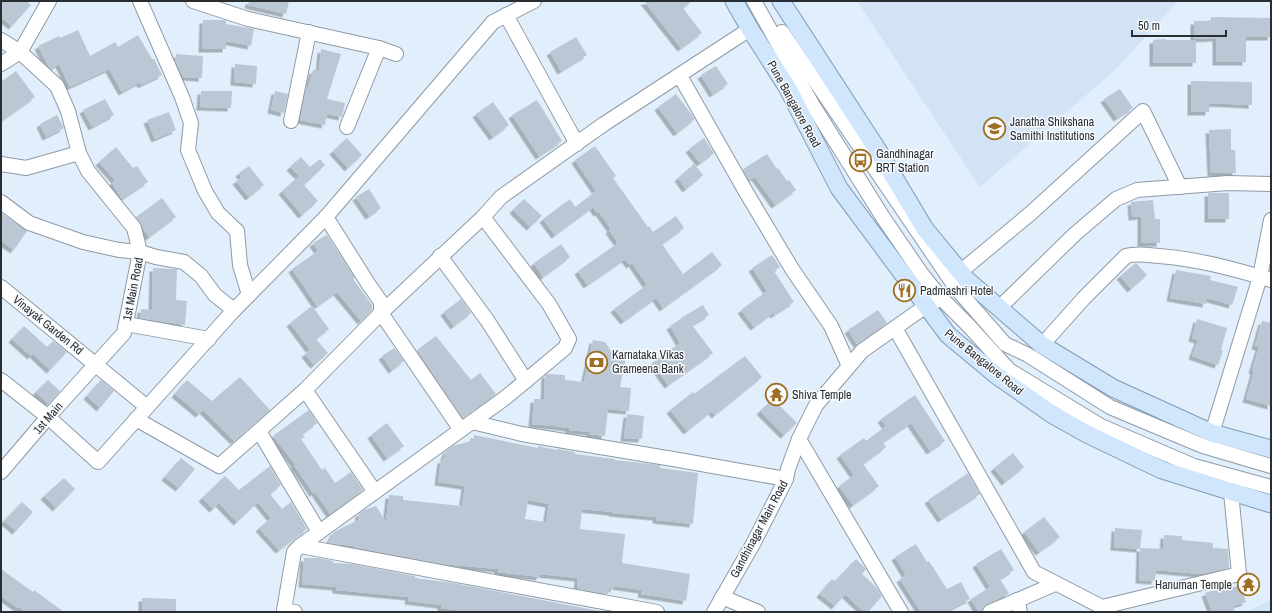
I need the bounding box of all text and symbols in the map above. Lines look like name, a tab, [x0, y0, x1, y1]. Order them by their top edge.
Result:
scale bar	[1132, 12, 1226, 38]
text: 50 m	[1138, 18, 1160, 34]
street label: Pune Bangalore Road	[764, 58, 824, 150]
place label: Janatha Shikshana Samithi Institutions	[1010, 114, 1095, 144]
school or university icon: Janatha Shikshana Samithi Institutions	[981, 116, 1007, 142]
place label: Gandhinagar BRT Station	[876, 146, 934, 176]
bus stop icon: Gandhinagar BRT Station	[847, 148, 873, 174]
street label: 1st Main Road	[119, 256, 147, 322]
restaurant icon: Padmashri Hotel	[891, 278, 917, 304]
place label: Padmashri Hotel	[920, 283, 993, 299]
street label: Vinayak Garden Rd	[9, 292, 87, 358]
street label: Pune Bangalore Road	[941, 325, 1027, 399]
place label: Karnataka Vikas Grameena Bank	[612, 347, 684, 377]
bank icon: Karnataka Vikas Grameena Bank	[583, 349, 609, 375]
temple icon: Shiva Temple	[763, 382, 789, 408]
place label: Shiva Temple	[792, 387, 851, 403]
street label: 1st Main	[30, 399, 66, 437]
street label: Gandhinagar Main Road	[727, 477, 791, 581]
temple icon: Hanuman Temple	[1235, 572, 1261, 598]
place label: Hanuman Temple	[1155, 577, 1232, 593]

